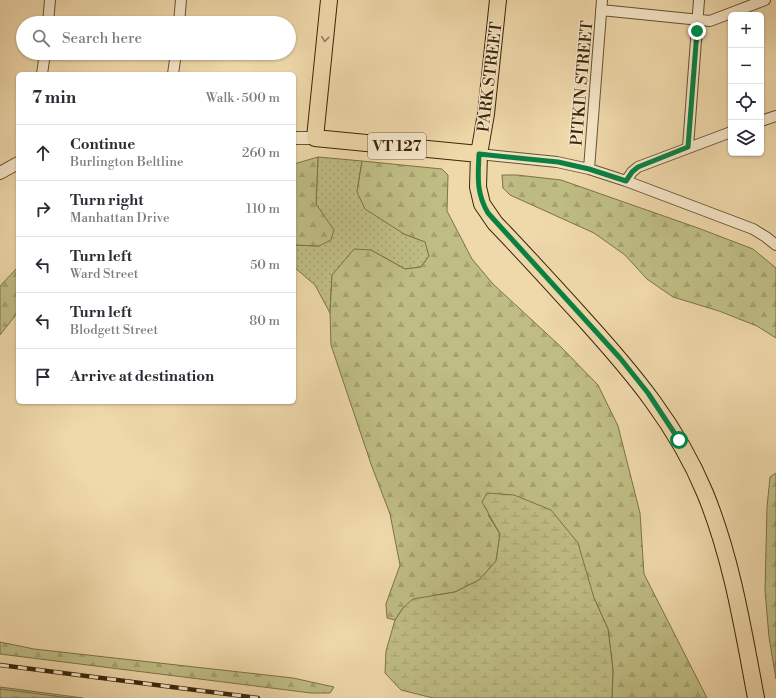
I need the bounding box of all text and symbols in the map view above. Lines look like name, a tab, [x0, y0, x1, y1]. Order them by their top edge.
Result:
map controls	[728, 12, 764, 156]
button: +	[728, 12, 764, 48]
search box	[16, 16, 296, 60]
street label: PITKIN STREET	[567, 20, 597, 147]
street label: PARK STREET	[473, 21, 507, 133]
route end	[688, 22, 706, 40]
icon: search	[30, 27, 52, 49]
text: Search here	[62, 29, 142, 48]
one-way arrow	[321, 36, 330, 42]
button: −	[728, 48, 764, 84]
button: locate	[728, 84, 764, 120]
text: 7 min	[32, 87, 76, 109]
text: Walk · 500 m	[206, 90, 280, 106]
button: layers	[728, 120, 764, 156]
road number: VT 127	[368, 133, 426, 159]
text: Continue	[70, 135, 135, 154]
icon: ahead	[32, 142, 54, 164]
text: 260 m	[242, 145, 280, 161]
text: Burlington Beltline	[70, 154, 184, 170]
text: Turn right	[70, 191, 144, 210]
icon: right	[32, 198, 54, 220]
text: 110 m	[246, 201, 280, 217]
text: Manhattan Drive	[70, 210, 170, 226]
text: Turn left	[70, 247, 132, 266]
icon: left	[32, 254, 54, 276]
text: 50 m	[250, 257, 280, 273]
text: Ward Street	[70, 266, 138, 282]
text: Turn left	[70, 303, 132, 322]
icon: left	[32, 310, 54, 332]
text: 80 m	[249, 313, 280, 329]
text: Blodgett Street	[70, 322, 158, 338]
icon: arrive	[32, 366, 54, 388]
text: Arrive at destination	[70, 367, 214, 386]
route start	[670, 431, 688, 449]

